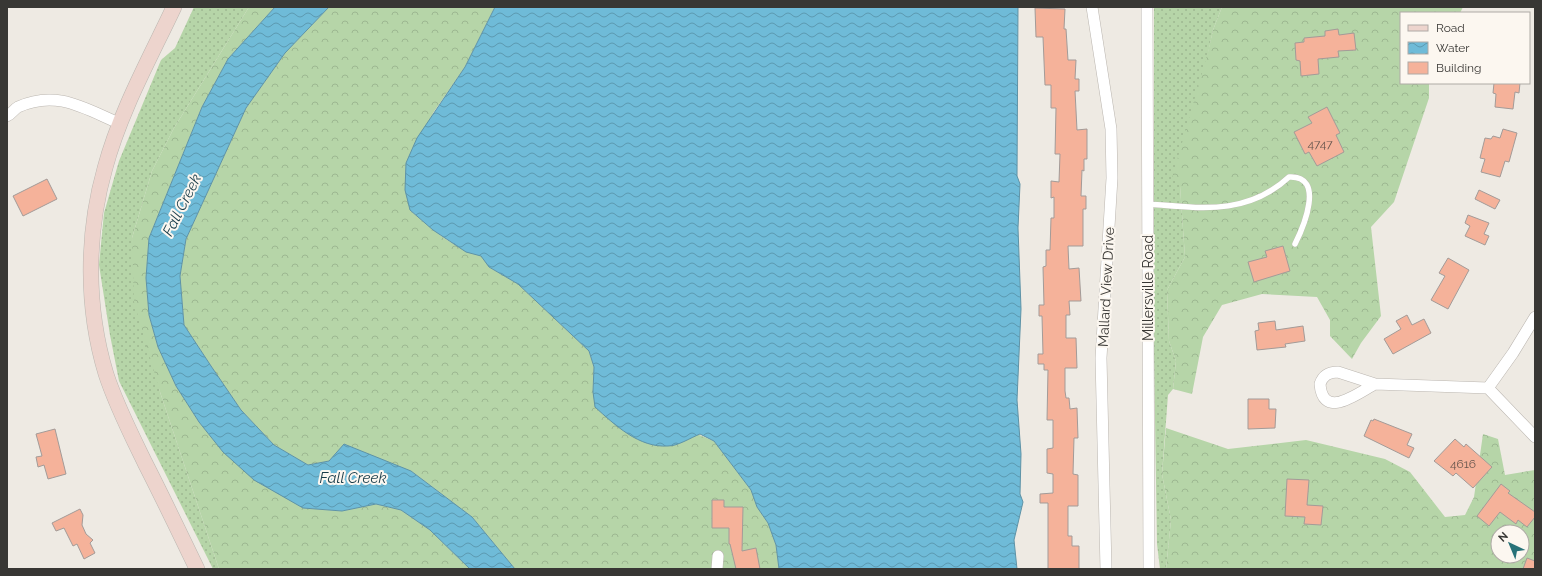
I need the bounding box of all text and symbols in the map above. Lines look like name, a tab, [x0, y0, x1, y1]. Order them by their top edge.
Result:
legend	[1400, 12, 1530, 84]
text: Road	[1436, 21, 1465, 35]
text: Water	[1436, 41, 1470, 55]
text: Building	[1436, 61, 1482, 75]
house number: 4747	[1307, 137, 1333, 151]
water label: Fall Creek	[159, 171, 205, 239]
street label: Mallard View Drive	[1095, 227, 1117, 347]
street label: Millersville Road	[1140, 235, 1156, 341]
house number: 4616	[1450, 457, 1476, 471]
water label: Fall Creek	[319, 469, 387, 487]
north arrow	[1490, 524, 1530, 564]
text: N	[1496, 530, 1511, 545]

